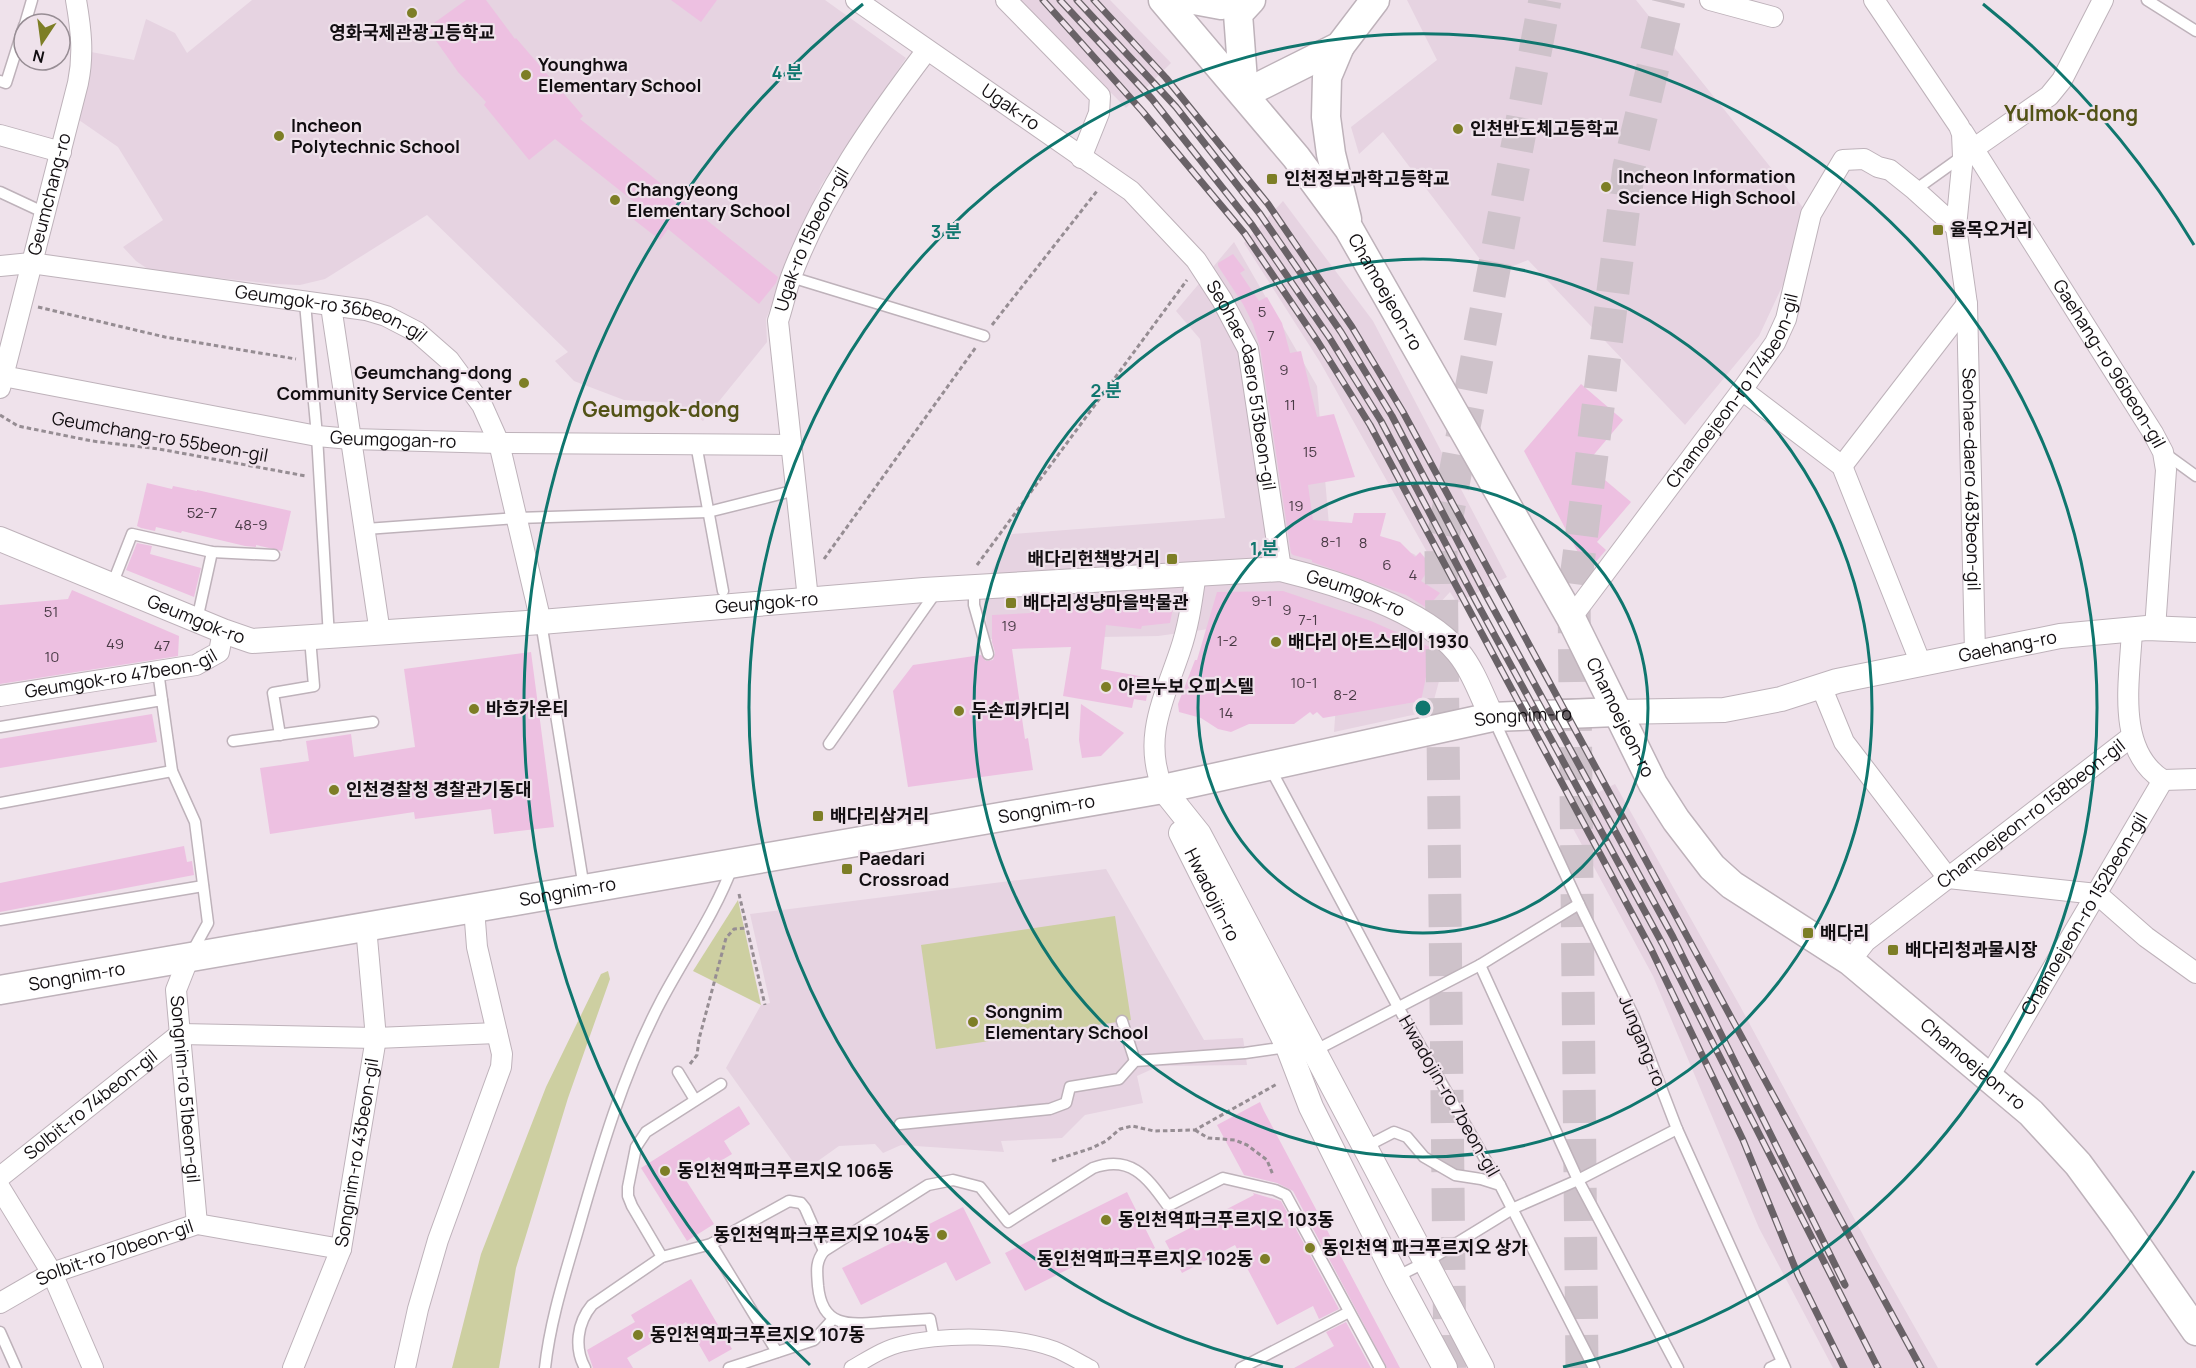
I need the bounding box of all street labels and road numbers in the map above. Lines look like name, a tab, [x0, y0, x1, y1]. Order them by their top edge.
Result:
street label: Ugak-ro	[977, 78, 1045, 135]
street label: Geumchang-ro	[21, 130, 76, 258]
street label: Ugak-ro 15beon-gil	[769, 162, 854, 314]
street label: Chamoejeon-ro	[1343, 229, 1429, 355]
street label: Gaehang-ro 96beon-gil	[2048, 274, 2172, 452]
street label: Seohae-daero 513beon-gil	[1201, 275, 1282, 492]
street label: Geumgok-ro 36beon-gil	[234, 279, 433, 347]
street label: Chamoejeon-ro 174beon-gil	[1660, 291, 1803, 492]
street label: Seohae-daero 483beon-gil	[1957, 367, 1987, 591]
street label: Geumchang-ro 55beon-gil	[50, 405, 270, 467]
street label: Geumgogan-ro	[329, 424, 457, 453]
street label: Geumgok-ro	[1304, 563, 1409, 622]
street label: Geumgok-ro	[714, 586, 819, 618]
street label: Geumgok-ro	[144, 588, 248, 649]
street label: Gaehang-ro	[1956, 624, 2059, 667]
street label: Geumgok-ro 47beon-gil	[23, 643, 221, 703]
street label: Chamoejeon-ro	[1581, 653, 1661, 781]
street label: Songnim-ro	[1472, 701, 1572, 732]
street label: Chamoejeon-ro 158beon-gil	[1931, 733, 2130, 893]
street label: Songnim-ro	[996, 788, 1097, 828]
street label: Chamoejeon-ro 152beon-gil	[2015, 808, 2152, 1019]
street label: Hwadojin-ro	[1179, 844, 1246, 945]
street label: Songnim-ro	[517, 871, 618, 911]
street label: Songnim-ro	[26, 956, 127, 996]
street label: Jungang-ro	[1614, 992, 1672, 1090]
street label: Songnim-ro 51beon-gil	[166, 994, 206, 1184]
street label: Hwadojin-ro 7beon-gil	[1394, 1010, 1506, 1181]
street label: Chamoejeon-ro	[1916, 1012, 2031, 1115]
street label: Solbit-ro 74beon-gil	[18, 1044, 162, 1165]
street label: Songnim-ro 43beon-gil	[329, 1056, 383, 1249]
street label: Solbit-ro 70beon-gil	[31, 1213, 196, 1291]

